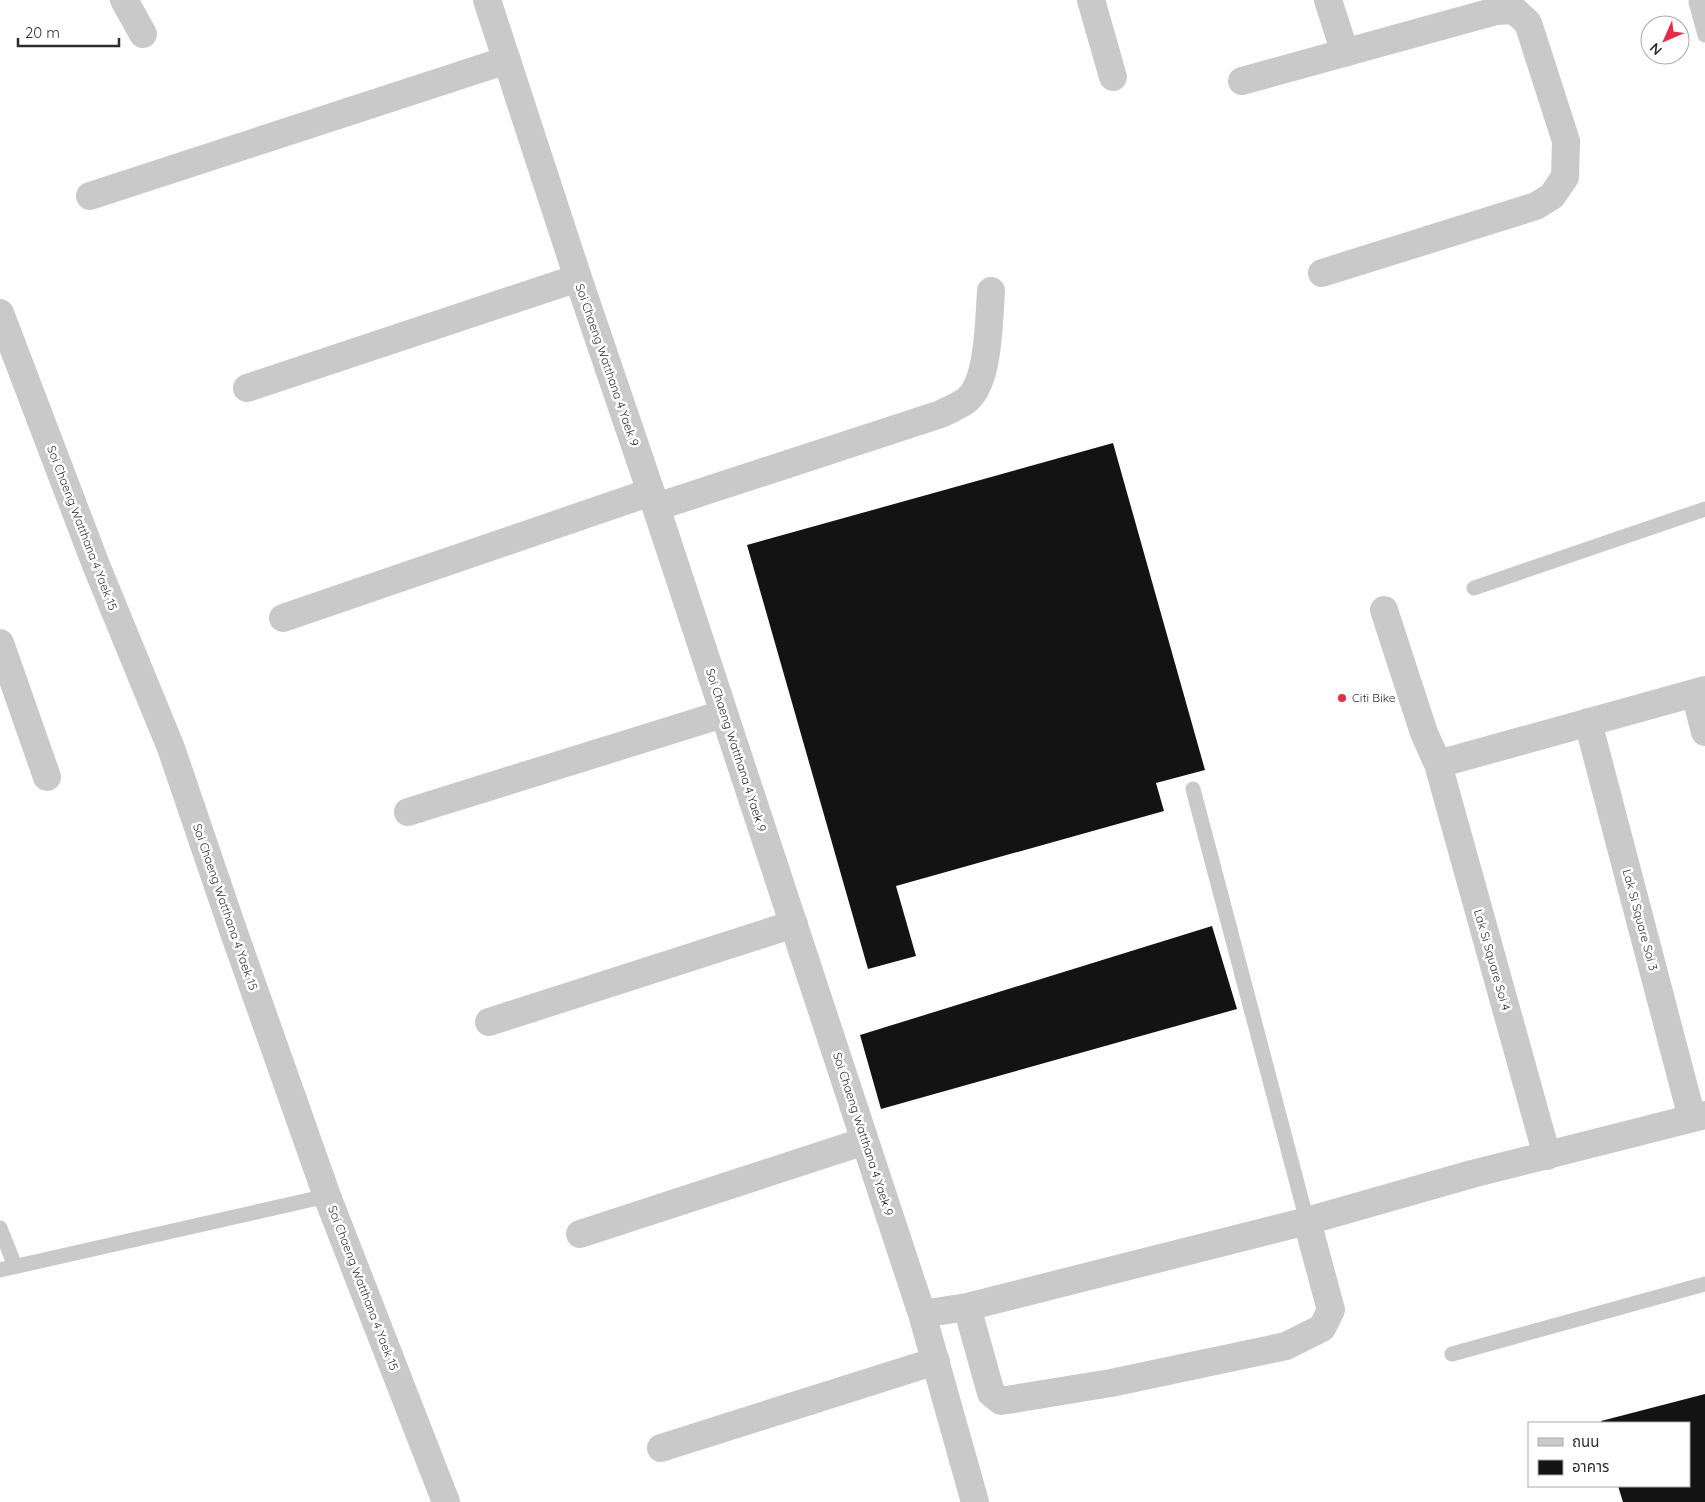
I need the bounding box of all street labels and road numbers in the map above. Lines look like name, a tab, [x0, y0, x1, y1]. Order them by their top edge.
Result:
street label: Soi Chaeng Watthana 4 Yaek 9	[573, 282, 643, 448]
street label: Soi Chaeng Watthana 4 Yaek 15	[44, 443, 121, 612]
street label: Soi Chaeng Watthana 4 Yaek 9	[703, 666, 770, 834]
street label: Soi Chaeng Watthana 4 Yaek 15	[190, 821, 261, 992]
street label: Lak Si Square Soi 3	[1620, 867, 1661, 972]
street label: Lak Si Square Soi 4	[1471, 908, 1514, 1012]
street label: Soi Chaeng Watthana 4 Yaek 9	[830, 1050, 897, 1218]
street label: Soi Chaeng Watthana 4 Yaek 15	[325, 1203, 402, 1372]

